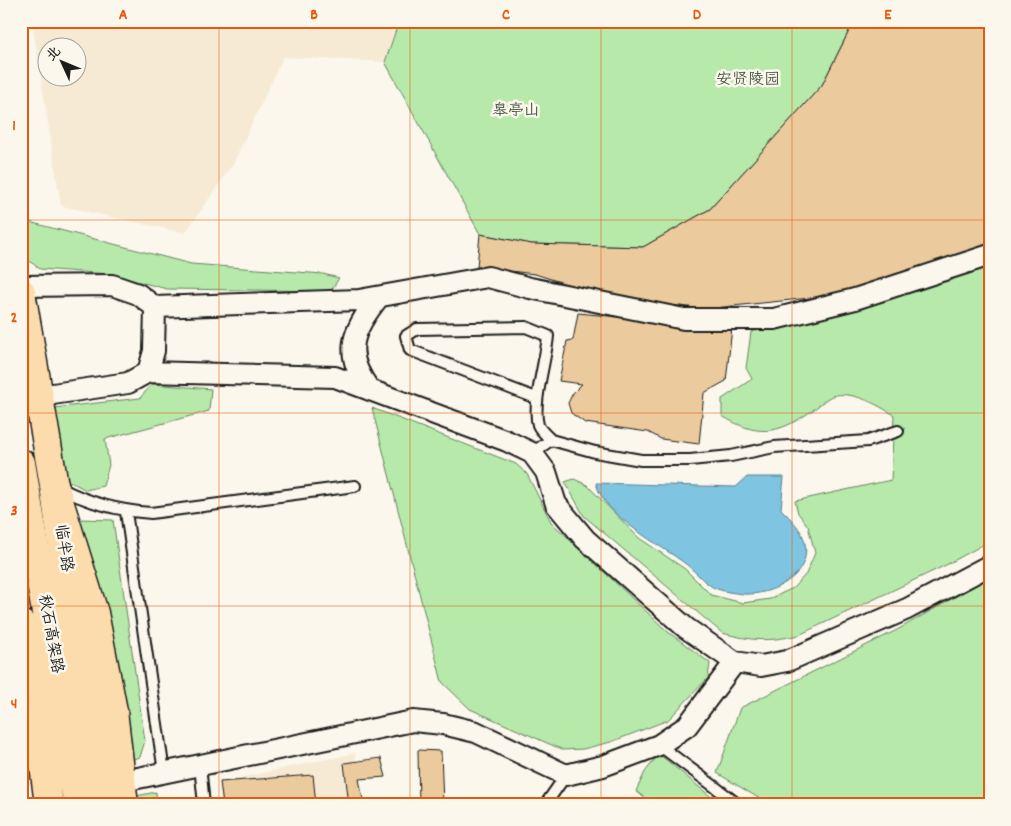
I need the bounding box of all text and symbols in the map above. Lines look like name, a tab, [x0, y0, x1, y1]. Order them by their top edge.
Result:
text: A	[119, 4, 128, 27]
text: B	[310, 4, 318, 27]
text: C	[502, 4, 510, 27]
text: D	[693, 4, 702, 27]
text: E	[884, 4, 892, 27]
north arrow	[38, 38, 88, 88]
text: 北	[42, 42, 66, 66]
park label: 安贤陵园	[716, 69, 780, 92]
park label: 皋亭山	[492, 100, 540, 123]
text: 1	[12, 115, 16, 138]
text: 2	[11, 307, 18, 330]
text: 3	[10, 500, 18, 523]
street label: 临半路	[48, 523, 78, 573]
street label: 秋石高架路	[32, 593, 68, 675]
text: 4	[11, 693, 17, 716]

